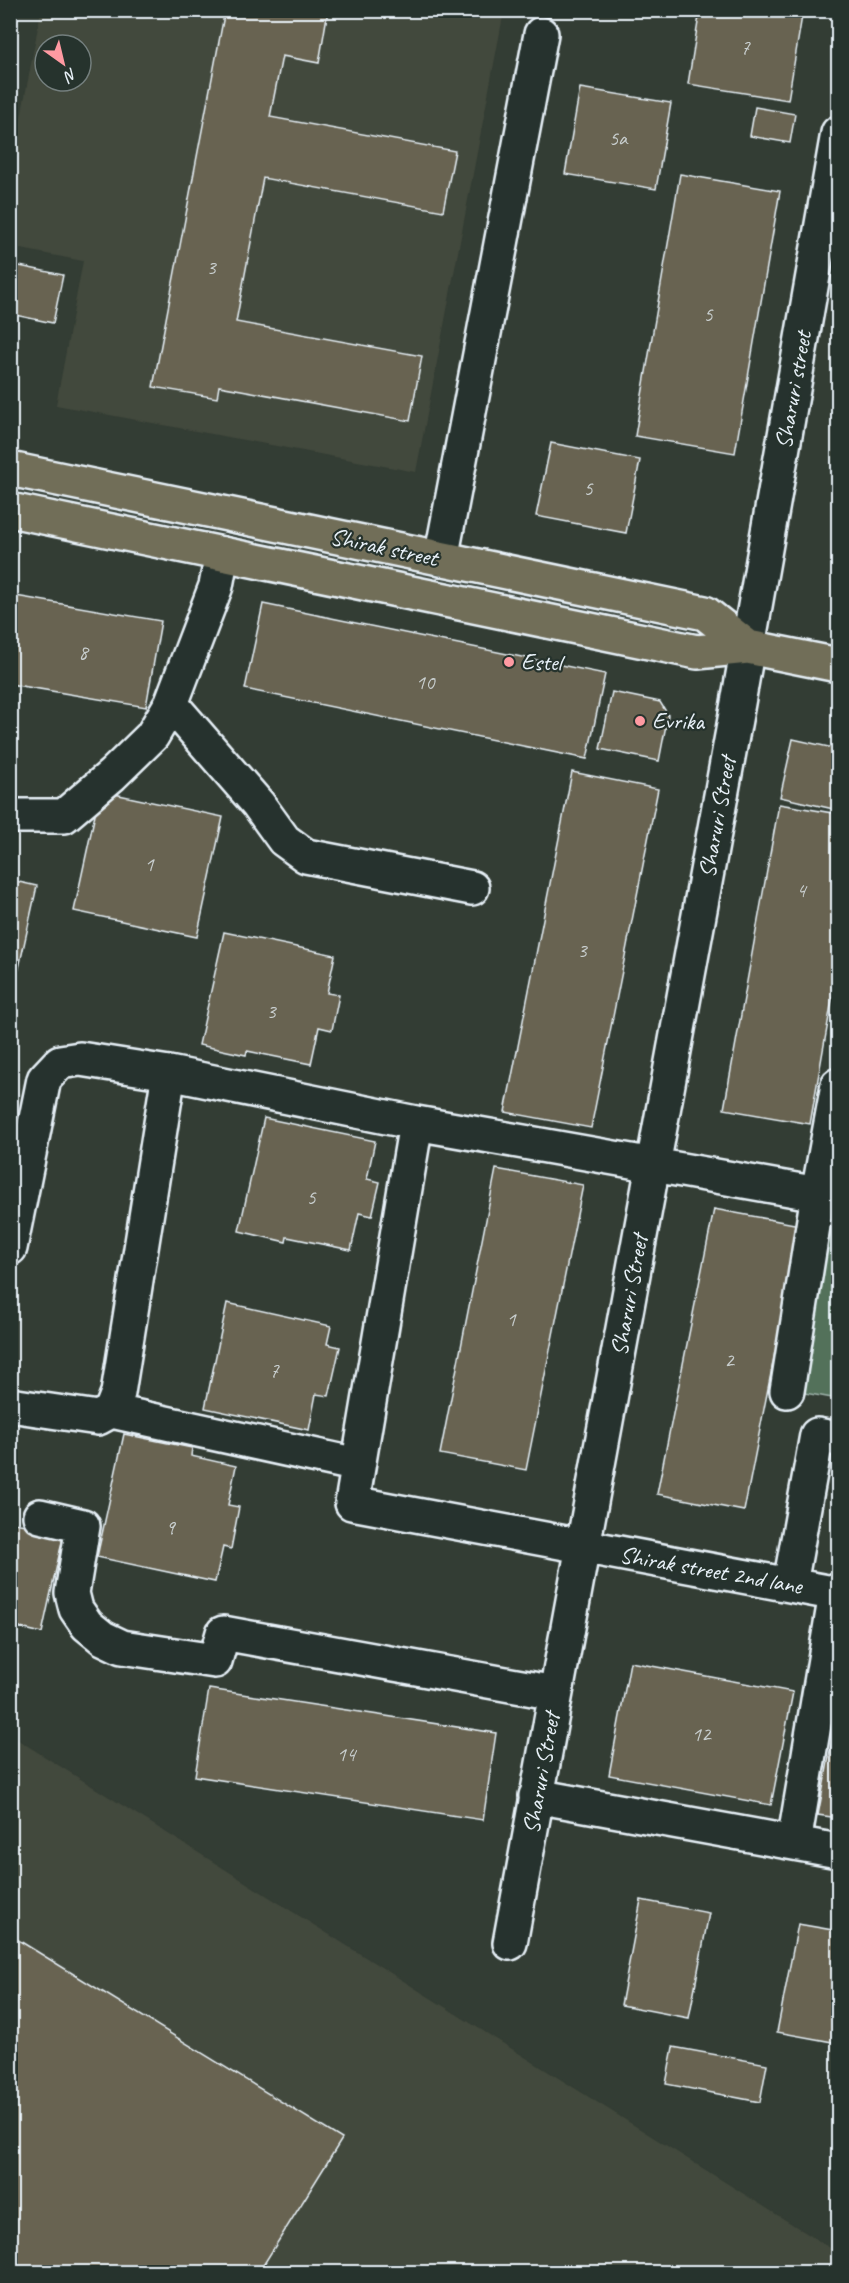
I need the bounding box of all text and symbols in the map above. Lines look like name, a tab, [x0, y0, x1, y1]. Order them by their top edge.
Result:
north arrow	[33, 33, 93, 93]
house number: 7	[740, 34, 751, 60]
text: N	[59, 64, 81, 87]
house number: 5a	[609, 125, 629, 151]
house number: 3	[206, 254, 217, 280]
house number: 5	[703, 301, 714, 327]
street label: Sharuri street	[768, 327, 818, 451]
house number: 5	[583, 475, 594, 501]
street label: Shirak street	[328, 521, 442, 573]
house number: 8	[78, 639, 90, 665]
place label: Estel	[521, 647, 566, 677]
marker: Estel	[502, 655, 516, 669]
house number: 10	[416, 669, 436, 695]
place label: Evrika	[652, 706, 705, 736]
marker: Evrika	[633, 714, 647, 728]
street label: Sharuri Street	[692, 751, 743, 880]
house number: 1	[144, 851, 155, 877]
house number: 4	[796, 877, 808, 903]
house number: 3	[577, 937, 588, 963]
house number: 3	[266, 998, 277, 1024]
house number: 5	[306, 1184, 317, 1210]
street label: Sharuri Street	[604, 1229, 655, 1358]
house number: 1	[506, 1306, 517, 1332]
house number: 2	[724, 1347, 735, 1373]
house number: 7	[269, 1357, 280, 1383]
house number: 9	[165, 1514, 176, 1540]
street label: Shirak street 2nd lane	[617, 1539, 807, 1601]
street label: Sharuri Street	[516, 1707, 567, 1836]
house number: 12	[692, 1721, 712, 1747]
house number: 14	[337, 1741, 358, 1767]

